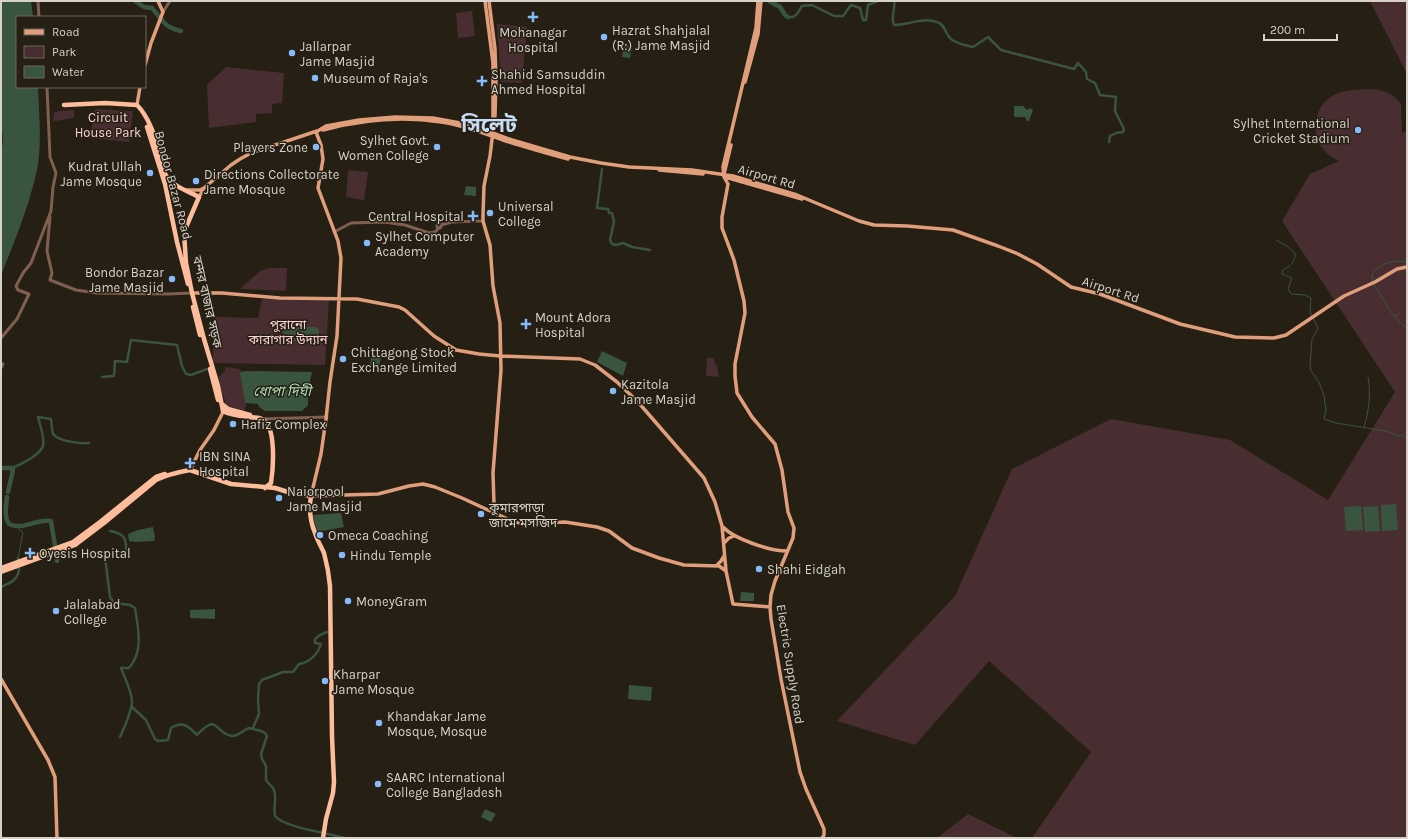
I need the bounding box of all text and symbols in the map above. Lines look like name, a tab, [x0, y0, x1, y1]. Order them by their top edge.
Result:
marker: Mohanagar Hospital	[527, 11, 539, 23]
legend	[16, 16, 146, 88]
scale bar	[1264, 16, 1337, 42]
place label: Hazrat Shahjalal (R:) Jame Masjid	[612, 23, 710, 53]
text: 200 m	[1270, 23, 1305, 37]
text: Road	[52, 25, 80, 39]
place label: Mohanagar Hospital	[499, 25, 567, 55]
marker: Hazrat Shahjalal (R:) Jame Masjid	[599, 32, 609, 42]
place label: Jallarpar Jame Masjid	[300, 39, 375, 69]
text: Park	[52, 45, 77, 59]
marker: Jallarpar Jame Masjid	[287, 48, 297, 58]
text: Water	[52, 65, 85, 79]
place label: Shahid Samsuddin Ahmed Hospital	[491, 67, 605, 97]
place label: Museum of Raja's	[323, 71, 428, 86]
marker: Museum of Raja's	[310, 73, 320, 83]
marker: Shahid Samsuddin Ahmed Hospital	[476, 75, 488, 87]
park label: Circuit House Park	[75, 110, 141, 140]
district label: সিলেট	[460, 113, 517, 137]
place label: Sylhet International Cricket Stadium	[1233, 116, 1350, 146]
marker: Sylhet International Cricket Stadium	[1353, 125, 1363, 135]
street label: Bondor Bazar Road	[152, 129, 195, 241]
place label: Sylhet Govt. Women College	[338, 133, 429, 163]
place label: Players Zone	[233, 140, 308, 155]
marker: Players Zone	[311, 142, 321, 152]
marker: Sylhet Govt. Women College	[432, 142, 442, 152]
place label: Kudrat Ullah Jame Mosque	[61, 159, 142, 190]
street label: Airport Rd	[736, 161, 797, 192]
place label: Directions Collectorate Jame Mosque	[204, 167, 340, 198]
marker: Kudrat Ullah Jame Mosque	[145, 168, 155, 178]
marker: Directions Collectorate Jame Mosque	[191, 176, 201, 186]
place label: Universal College	[498, 199, 554, 229]
marker: Universal College	[485, 208, 495, 218]
place label: Central Hospital	[368, 209, 464, 224]
marker: Central Hospital	[467, 210, 479, 222]
place label: Sylhet Computer Academy	[375, 229, 474, 259]
marker: Sylhet Computer Academy	[362, 238, 372, 248]
street label: বন্দর বাজার সড়ক	[189, 254, 226, 350]
place label: Bondor Bazar Jame Masjid	[85, 265, 164, 295]
street label: Airport Rd	[1080, 273, 1141, 306]
marker: Bondor Bazar Jame Masjid	[167, 274, 177, 284]
place label: Mount Adora Hospital	[535, 310, 611, 340]
park label: পুরানো কারাগার উদ্যান	[247, 317, 328, 347]
marker: Mount Adora Hospital	[520, 318, 532, 330]
place label: Chittagong Stock Exchange Limited	[351, 345, 457, 375]
marker: Chittagong Stock Exchange Limited	[338, 354, 348, 364]
place label: Kazitola Jame Masjid	[621, 377, 696, 407]
water label: ধোপা দিঘী	[253, 383, 314, 400]
marker: Kazitola Jame Masjid	[608, 386, 618, 396]
place label: Hafiz Complex	[241, 417, 327, 432]
marker: Hafiz Complex	[228, 419, 238, 429]
place label: IBN SINA Hospital	[199, 449, 251, 479]
marker: IBN SINA Hospital	[184, 457, 196, 469]
place label: Naiorpool Jame Masjid	[287, 484, 362, 514]
marker: Naiorpool Jame Masjid	[274, 493, 284, 503]
place label: কুমারপাড়া জামে মসজিদ	[488, 500, 558, 530]
marker: কুমারপাড়া জামে মসজিদ	[476, 509, 486, 519]
place label: Omeca Coaching	[328, 528, 429, 543]
marker: Omeca Coaching	[315, 530, 325, 540]
place label: Oyesis Hospital	[39, 546, 131, 561]
marker: Oyesis Hospital	[24, 547, 36, 559]
place label: Hindu Temple	[350, 548, 432, 563]
marker: Hindu Temple	[337, 550, 347, 560]
place label: Shahi Eidgah	[767, 562, 846, 577]
marker: Shahi Eidgah	[754, 564, 764, 574]
place label: MoneyGram	[356, 594, 427, 609]
marker: MoneyGram	[343, 596, 353, 606]
place label: Jalalabad College	[64, 597, 121, 627]
street label: Electric Supply Road	[774, 603, 807, 725]
marker: Jalalabad College	[51, 606, 61, 616]
place label: Kharpar Jame Mosque	[333, 667, 415, 698]
marker: Kharpar Jame Mosque	[320, 676, 330, 686]
place label: Khandakar Jame Mosque, Mosque	[387, 709, 487, 740]
marker: Khandakar Jame Mosque, Mosque	[374, 718, 384, 728]
place label: SAARC International College Bangladesh	[386, 770, 505, 800]
marker: SAARC International College Bangladesh	[373, 779, 383, 789]

